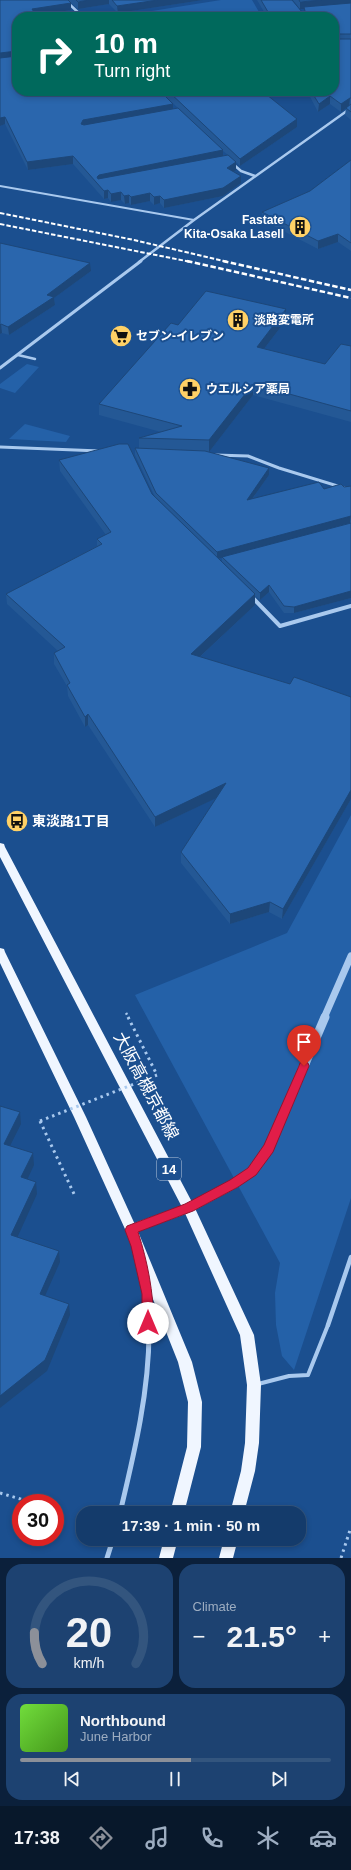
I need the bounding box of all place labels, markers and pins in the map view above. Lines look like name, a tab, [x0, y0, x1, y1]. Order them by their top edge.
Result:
place label: Fastate Kita-Osaka Lasell	[184, 213, 284, 241]
building icon: Fastate Kita-Osaka Lasell	[287, 214, 313, 240]
building icon: 淡路変電所	[225, 307, 251, 333]
place label: 淡路変電所	[254, 313, 314, 327]
supermarket icon: セブン-イレブン	[108, 323, 134, 349]
place label: セブン-イレブン	[136, 329, 224, 343]
pharmacy icon: ウエルシア薬局	[177, 376, 203, 402]
place label: ウエルシア薬局	[206, 382, 290, 396]
bus stop icon: 東淡路1丁目	[4, 808, 30, 834]
place label: 東淡路1丁目	[32, 813, 110, 829]
pin	[287, 1025, 321, 1066]

